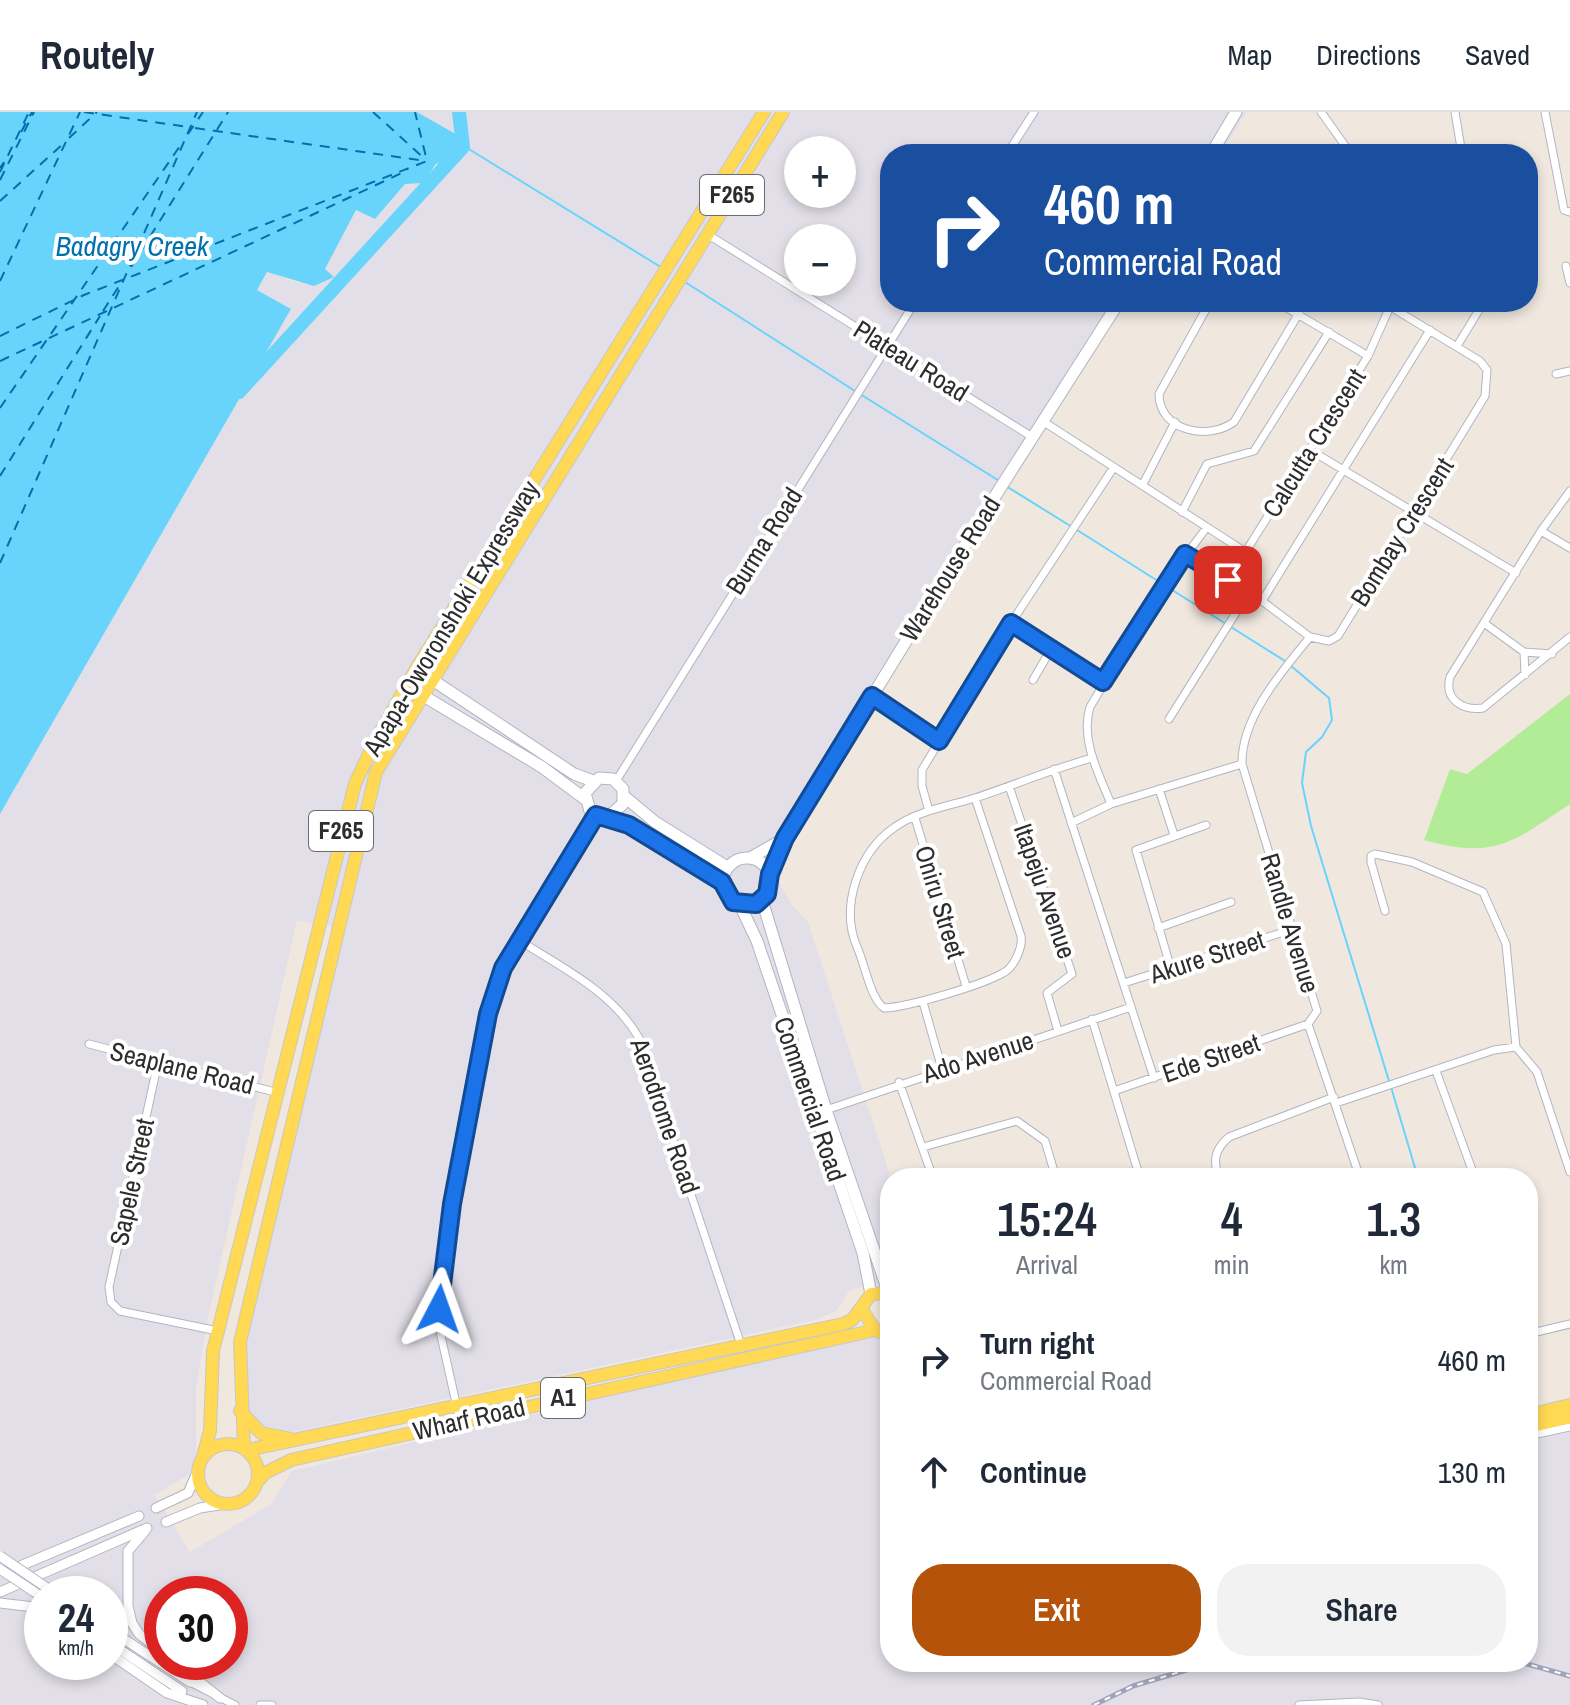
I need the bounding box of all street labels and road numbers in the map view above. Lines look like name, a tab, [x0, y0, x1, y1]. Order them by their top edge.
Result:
road number: F265	[700, 175, 764, 215]
street label: Plateau Road	[847, 312, 975, 410]
street label: Calcutta Crescent	[1254, 362, 1373, 524]
street label: Bombay Crescent	[1342, 451, 1461, 613]
street label: Apapa-Oworonshoki Expressway	[354, 473, 547, 763]
street label: Burma Road	[717, 481, 810, 601]
street label: Warehouse Road	[891, 489, 1008, 648]
road number: F265	[309, 811, 373, 851]
street label: Itapeju Avenue	[1006, 819, 1085, 963]
street label: Oniru Street	[907, 841, 974, 963]
street label: Randle Avenue	[1253, 849, 1328, 997]
street label: Akure Street	[1144, 922, 1269, 992]
street label: Commercial Road	[766, 1012, 855, 1186]
street label: Ado Avenue	[917, 1022, 1038, 1091]
street label: Ede Street	[1158, 1025, 1264, 1090]
street label: Aerodrome Road	[622, 1032, 708, 1198]
street label: Seaplane Road	[107, 1033, 258, 1102]
street label: Sapele Street	[101, 1115, 162, 1249]
road number: A1	[541, 1378, 585, 1418]
street label: Wharf Road	[410, 1389, 528, 1448]

